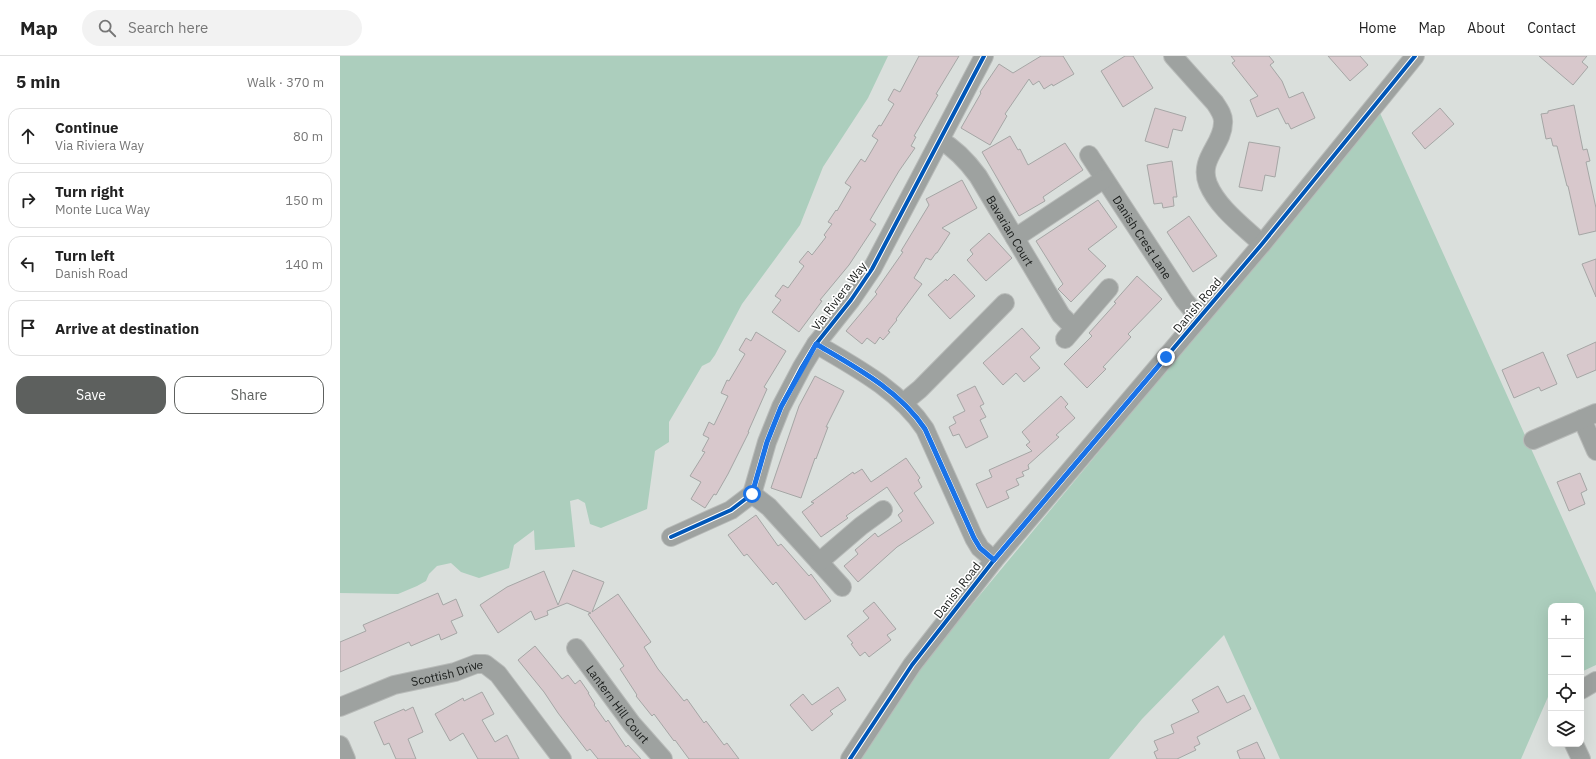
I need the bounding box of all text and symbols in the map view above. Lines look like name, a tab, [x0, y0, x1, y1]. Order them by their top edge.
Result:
search box	[82, 10, 362, 46]
text: Map	[20, 16, 58, 40]
icon: search	[96, 17, 118, 39]
text: Search here	[128, 18, 208, 37]
text: Home	[1359, 19, 1396, 37]
text: Map	[1418, 19, 1445, 37]
text: About	[1467, 19, 1505, 37]
text: Contact	[1527, 19, 1576, 37]
text: 5 min	[16, 71, 60, 93]
text: Walk · 370 m	[247, 74, 324, 91]
text: Continue	[55, 118, 119, 137]
icon: ahead	[17, 125, 39, 147]
text: 80 m	[293, 128, 323, 145]
text: Via Riviera Way	[55, 137, 144, 154]
text: Turn right	[55, 182, 124, 201]
icon: right	[17, 189, 39, 211]
text: 150 m	[285, 192, 323, 209]
street label: Bavarian Court	[984, 192, 1037, 268]
street label: Danish Crest Lane	[1110, 192, 1176, 282]
text: Monte Luca Way	[55, 201, 150, 218]
text: Turn left	[55, 246, 115, 265]
icon: left	[17, 253, 39, 275]
text: 140 m	[285, 256, 323, 273]
street label: Via Riviera Way	[808, 259, 870, 333]
text: Danish Road	[55, 265, 128, 282]
street label: Danish Road	[1170, 274, 1224, 336]
icon: arrive	[17, 317, 39, 339]
text: Arrive at destination	[55, 319, 199, 338]
route end	[1157, 348, 1175, 366]
button: Save	[16, 376, 166, 414]
button: Share	[174, 376, 324, 414]
route start	[743, 485, 761, 503]
street label: Danish Road	[930, 559, 984, 621]
map controls	[1548, 603, 1584, 747]
button: +	[1548, 603, 1584, 639]
button: −	[1548, 639, 1584, 675]
street label: Scottish Drive	[410, 657, 483, 689]
street label: Lantern Hill Court	[583, 662, 653, 746]
button: locate	[1548, 675, 1584, 711]
button: layers	[1548, 711, 1584, 747]

